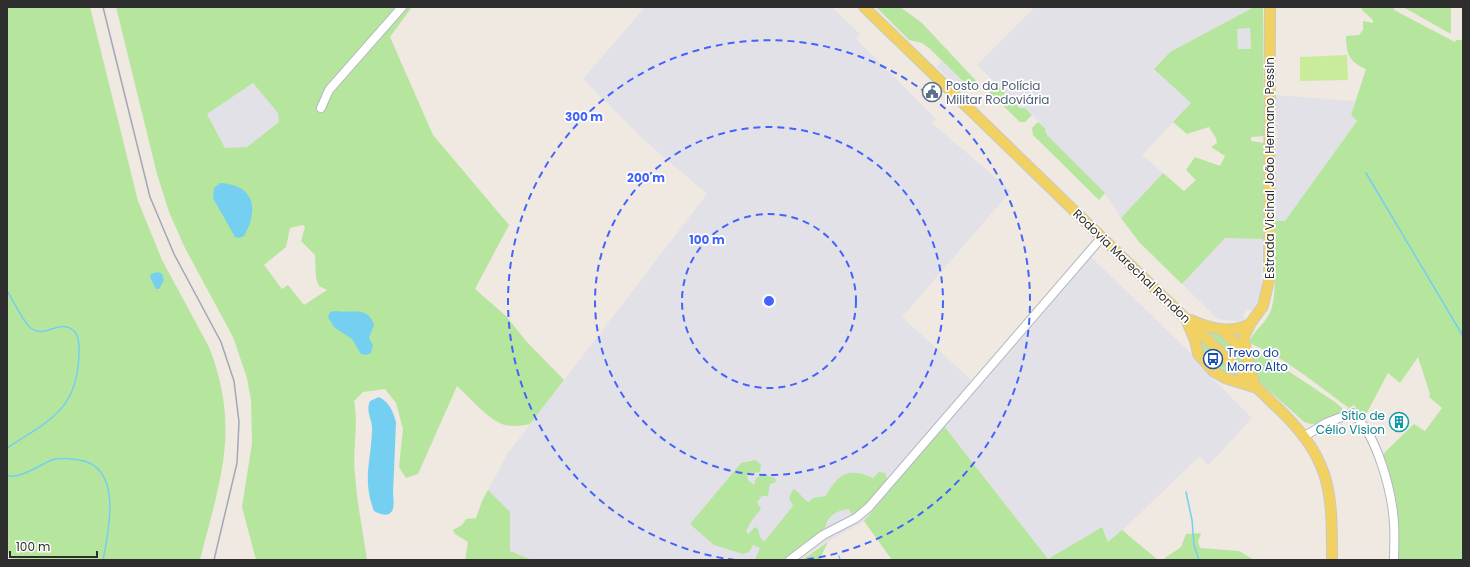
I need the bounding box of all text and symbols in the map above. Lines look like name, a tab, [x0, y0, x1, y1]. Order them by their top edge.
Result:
street label: Estrada Vicinal João Hermano Pessin	[1261, 57, 1278, 279]
place label: Posto da Polícia Militar Rodoviária	[946, 77, 1049, 108]
public building icon: Posto da Polícia Militar Rodoviária	[921, 81, 943, 103]
text: 300 m	[565, 108, 603, 125]
text: 200 m	[627, 169, 665, 186]
street label: Rodovia Marechal Rondon	[1069, 205, 1195, 327]
text: 100 m	[689, 231, 725, 248]
centre of rings	[762, 294, 776, 308]
place label: Trevo do Morro Alto	[1227, 344, 1288, 375]
bus stop icon: Trevo do Morro Alto	[1202, 348, 1224, 370]
place label: Sítio de Célio Vision	[1316, 407, 1385, 438]
building icon: Sítio de Célio Vision	[1388, 411, 1410, 433]
scale bar	[10, 533, 97, 559]
text: 100 m	[16, 538, 50, 555]

